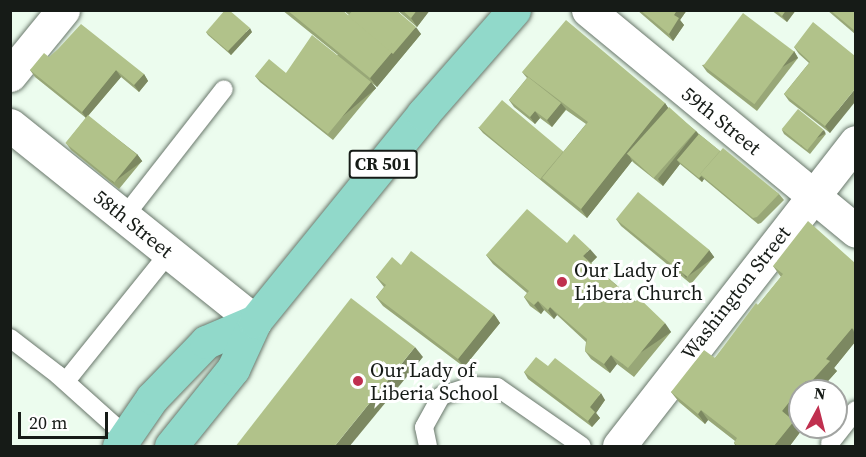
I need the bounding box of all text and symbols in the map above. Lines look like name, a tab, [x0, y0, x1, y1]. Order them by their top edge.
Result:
street label: 59th Street	[677, 82, 765, 160]
road number: CR 501	[348, 149, 418, 179]
street label: 58th Street	[89, 185, 177, 263]
street label: Washington Street	[676, 221, 796, 365]
place label: Our Lady of Libera Church	[574, 258, 703, 305]
marker: Our Lady of Libera Church	[555, 275, 569, 289]
place label: Our Lady of Liberia School	[370, 358, 498, 405]
marker: Our Lady of Liberia School	[351, 374, 365, 388]
north arrow	[788, 379, 848, 439]
text: N	[813, 381, 827, 405]
scale bar	[21, 400, 111, 438]
text: 20 m	[29, 410, 67, 435]

